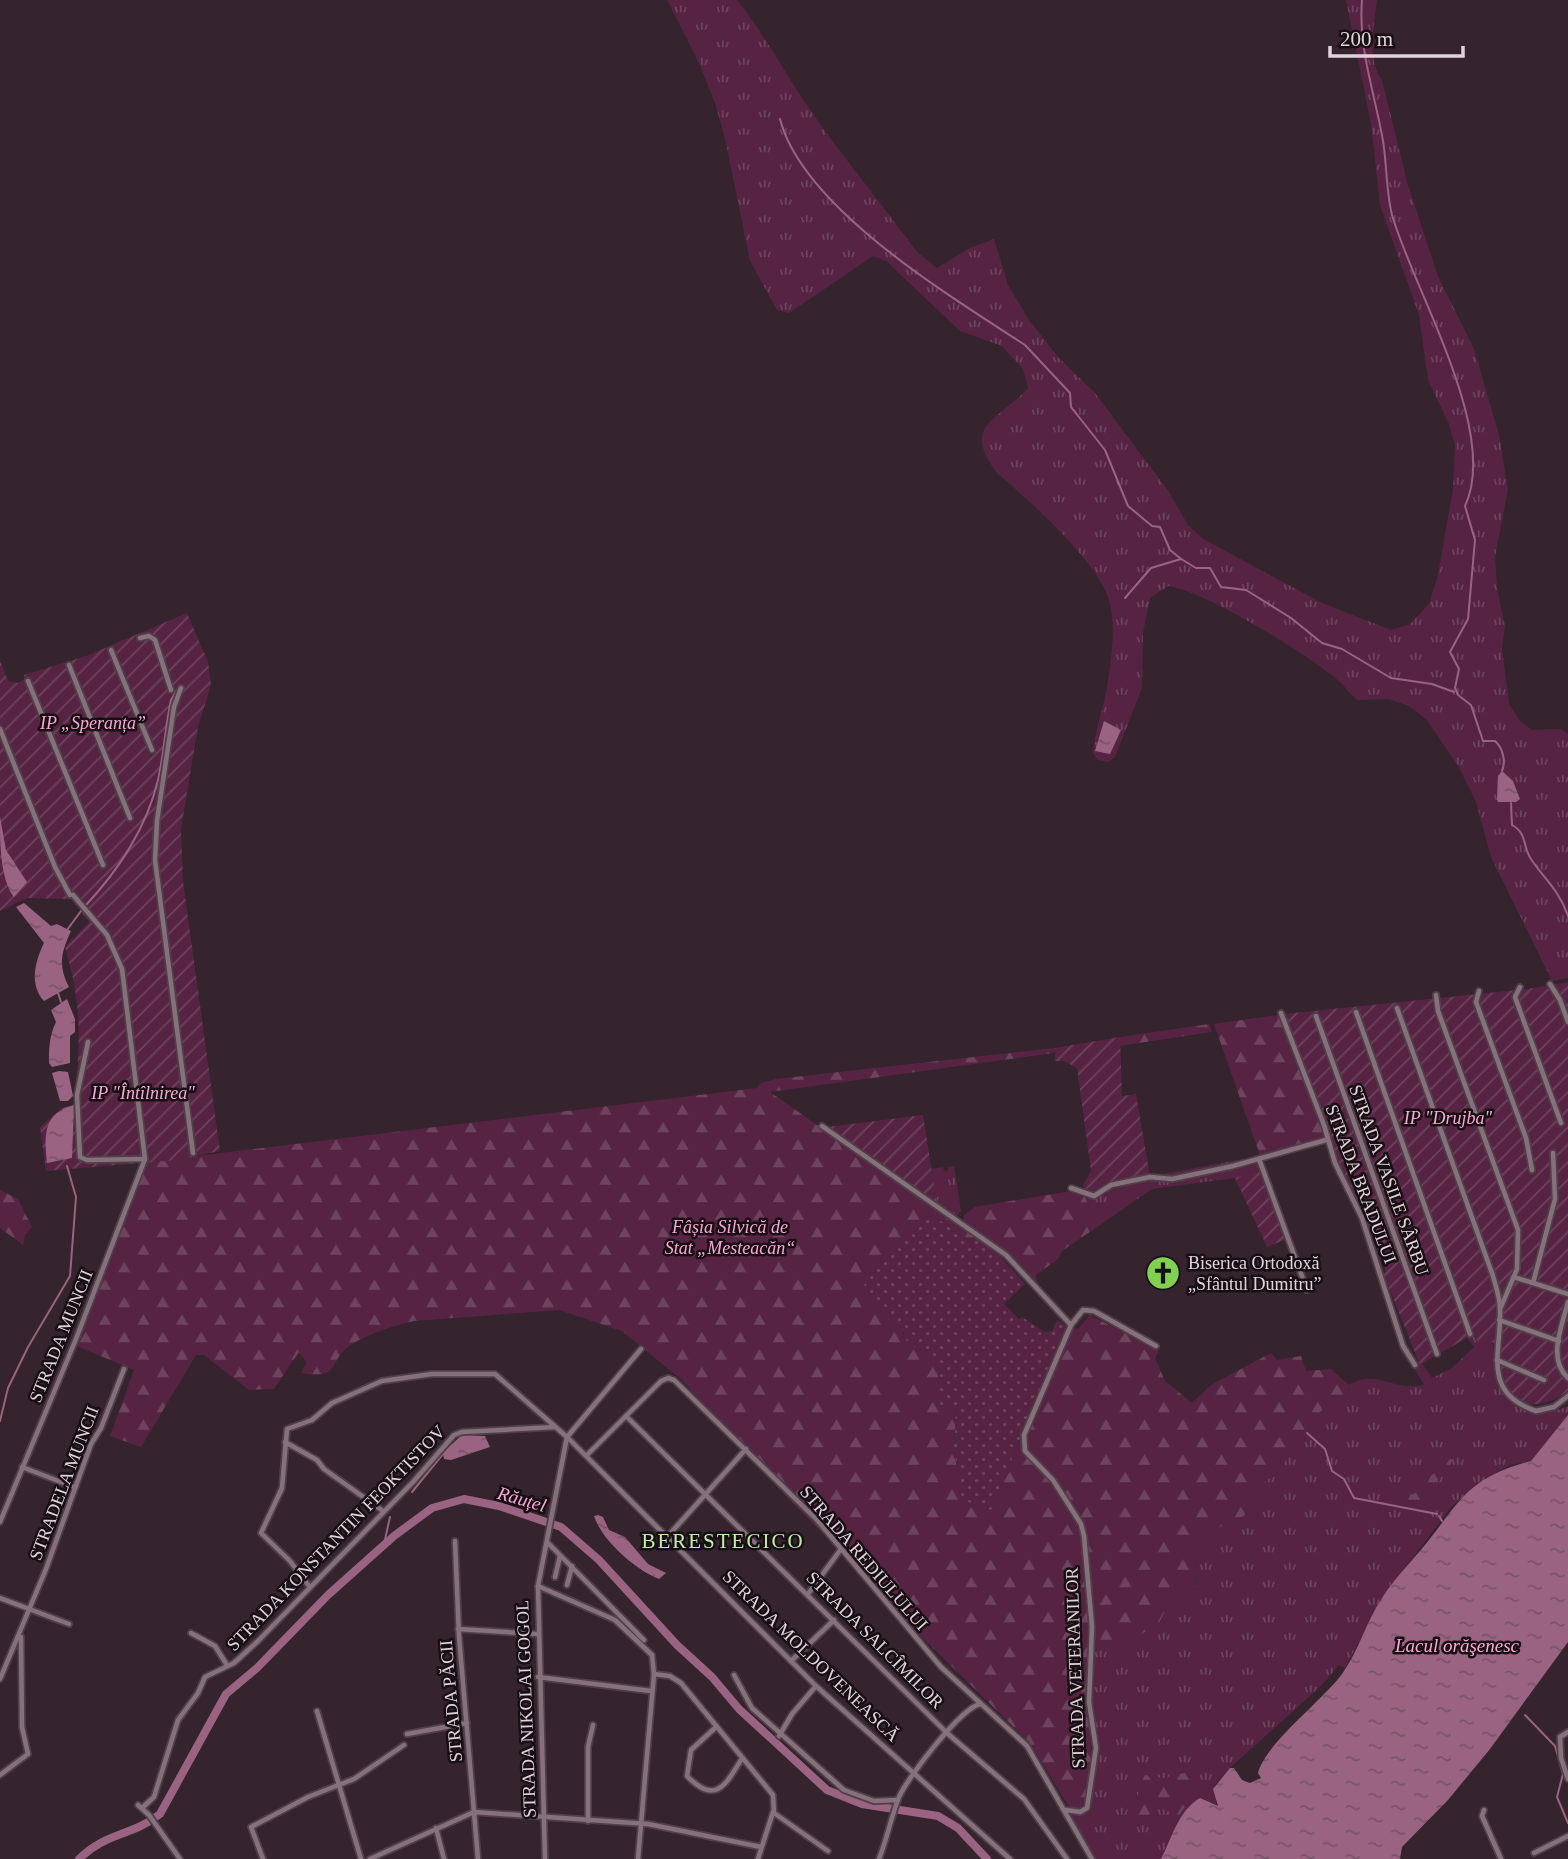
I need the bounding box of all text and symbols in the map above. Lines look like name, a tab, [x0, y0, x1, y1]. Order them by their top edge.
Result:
scale bar	[1330, 14, 1463, 58]
text: 200 m	[1340, 27, 1393, 51]
park label: IP „Speranța”	[39, 713, 146, 733]
park label: IP "Întîlnirea"	[90, 1082, 195, 1103]
street label: STRADA VASILE SÂRBU	[1345, 1082, 1434, 1278]
street label: STRADA BRADULUI	[1321, 1102, 1401, 1266]
park label: IP "Drujba"	[1403, 1108, 1493, 1128]
park label: Fâșia Silvică de Stat „Mesteacăn“	[665, 1217, 795, 1258]
place label: Biserica Ortodoxă „Sfântul Dumitru”	[1188, 1253, 1321, 1294]
church icon: Biserica Ortodoxă „Sfântul Dumitru”	[1144, 1254, 1182, 1292]
street label: STRADA MUNCII	[25, 1267, 97, 1405]
street label: STRADELA MUNCII	[25, 1403, 103, 1563]
street label: STRADA KONSTANTIN FEOKTISTOV	[223, 1421, 449, 1655]
water label: Răuțel	[494, 1482, 549, 1516]
street label: STRADA REDIULULUI	[796, 1482, 932, 1634]
district label: BERESTECICO	[641, 1529, 805, 1553]
street label: STRADA MOLDOVENEASCĂ	[719, 1566, 903, 1746]
street label: STRADA SALCÎMILOR	[802, 1567, 948, 1713]
street label: STRADA VETERANILOR	[1061, 1567, 1089, 1769]
street label: STRADA NIKOLAI GOGOL	[512, 1600, 540, 1818]
water label: Lacul orăşenesc	[1394, 1635, 1520, 1656]
street label: STRADA PĂCII	[436, 1639, 466, 1763]

